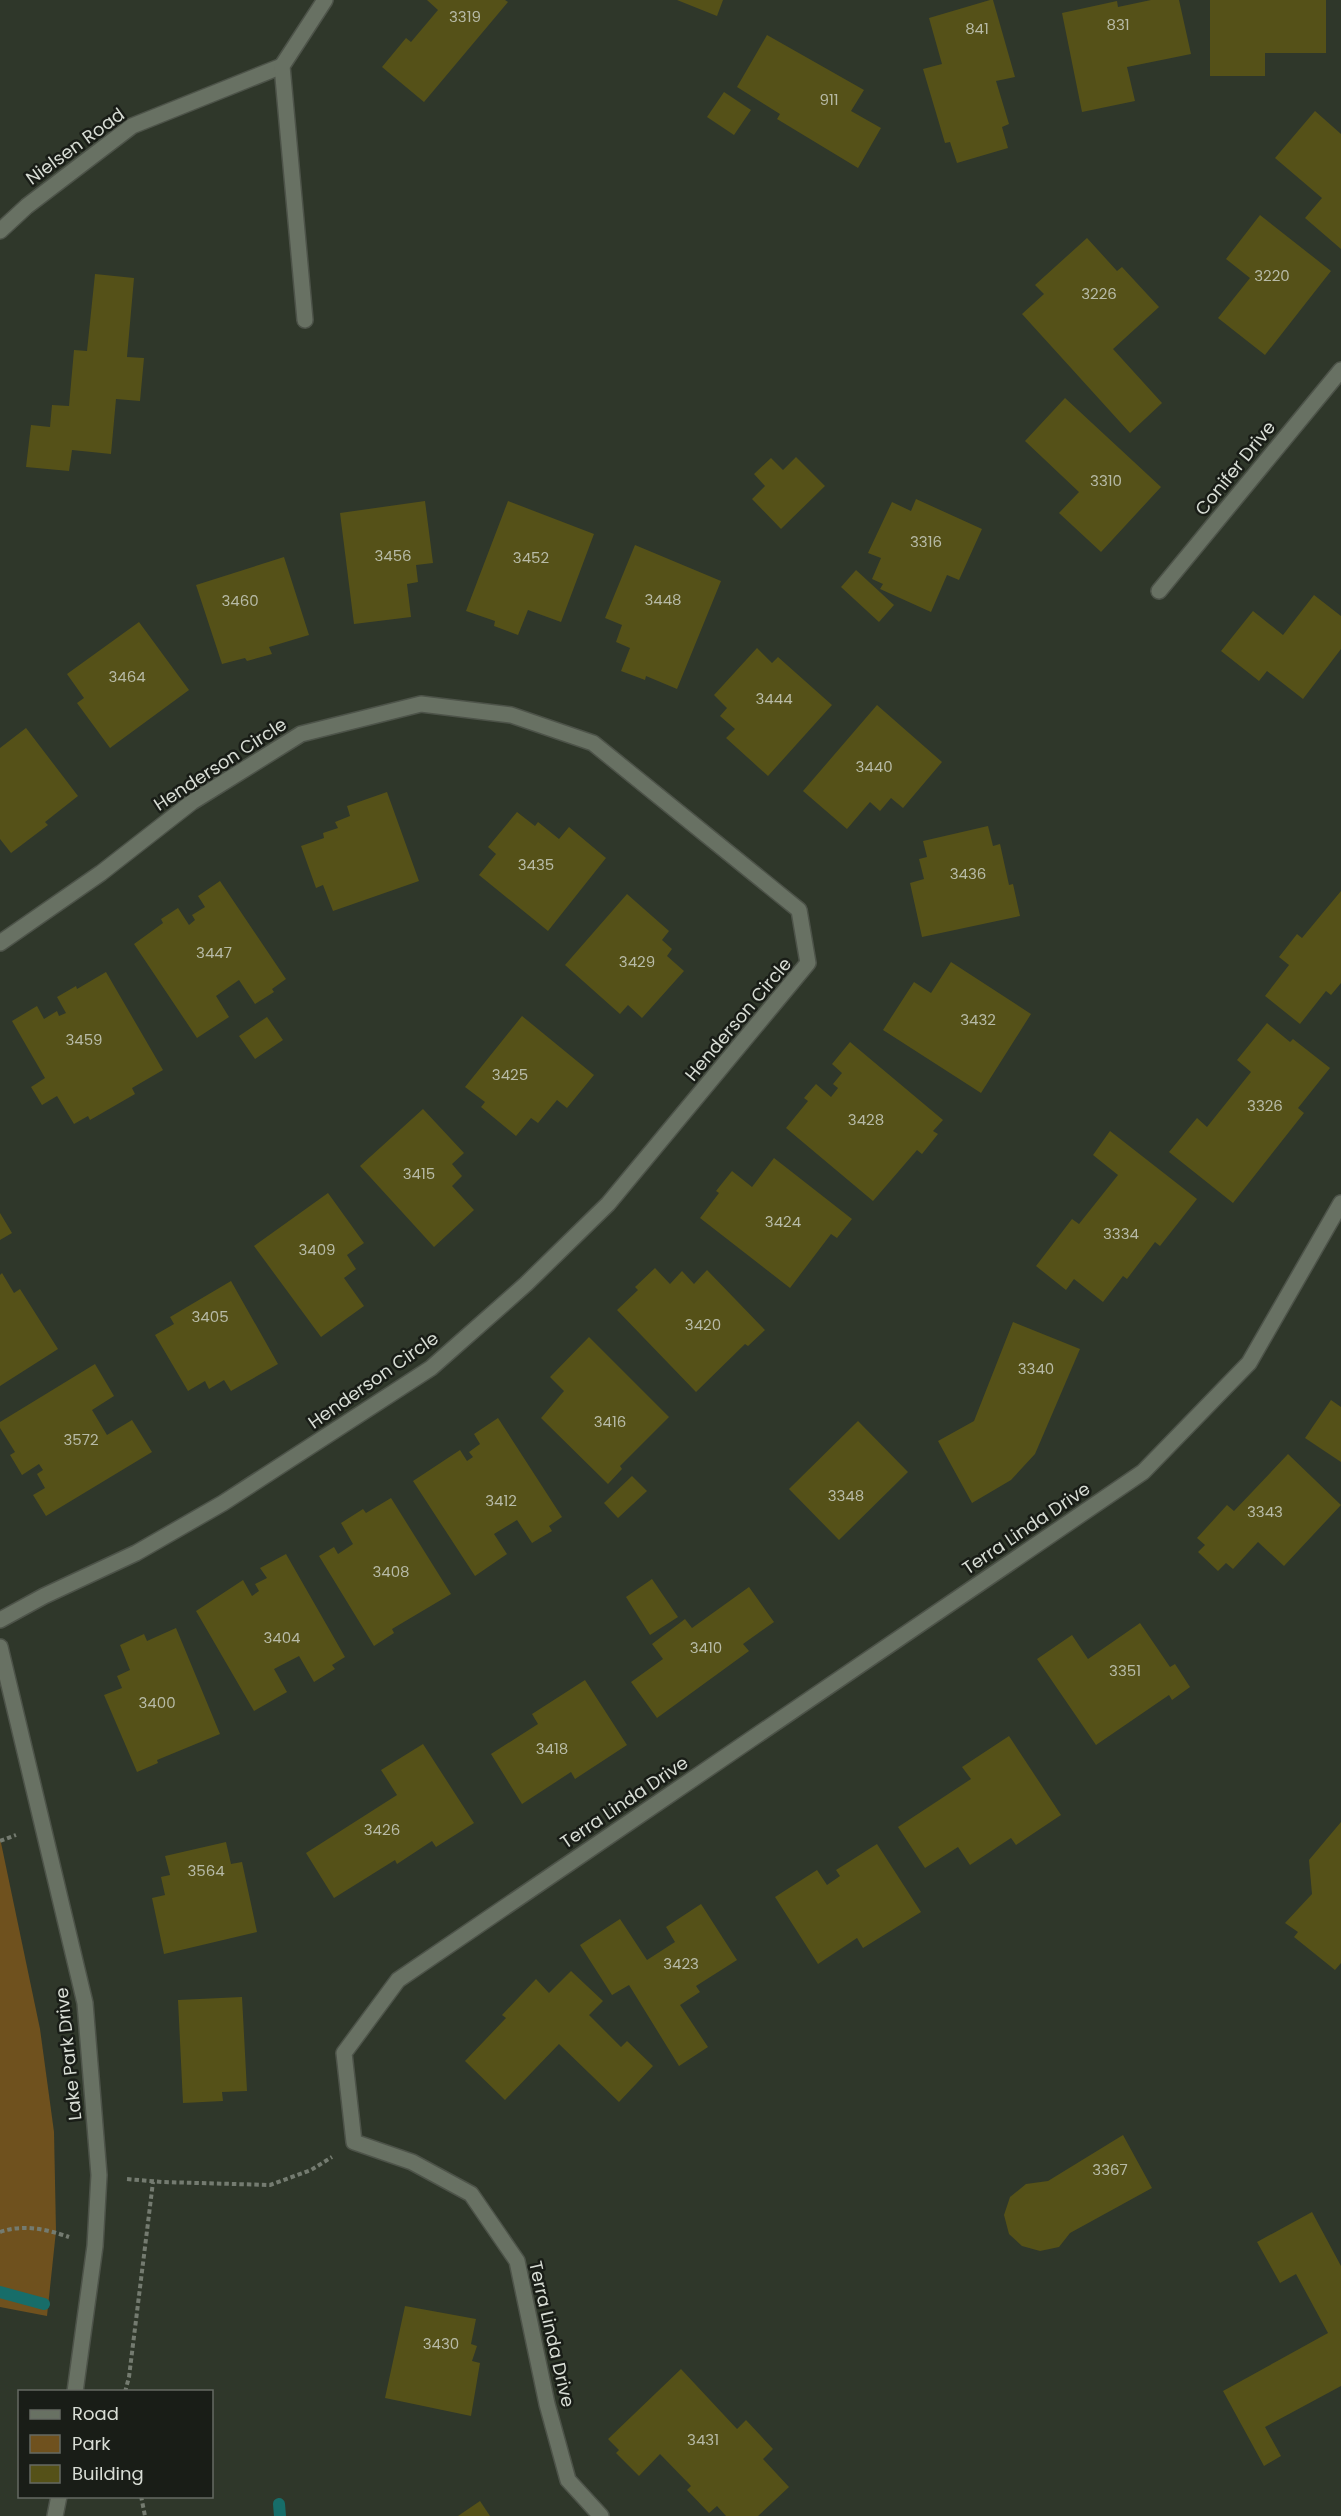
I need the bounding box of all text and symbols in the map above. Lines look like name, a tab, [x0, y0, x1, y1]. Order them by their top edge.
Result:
house number: 3319	[449, 6, 481, 27]
house number: 831	[1106, 14, 1130, 35]
house number: 841	[965, 18, 989, 39]
house number: 911	[819, 89, 839, 110]
street label: Nielsen Road	[21, 102, 129, 190]
house number: 3220	[1254, 265, 1290, 286]
house number: 3226	[1081, 283, 1117, 304]
street label: Conifer Drive	[1189, 415, 1281, 521]
house number: 3310	[1090, 470, 1122, 491]
house number: 3316	[910, 531, 942, 552]
house number: 3456	[374, 545, 412, 566]
house number: 3452	[513, 547, 549, 568]
house number: 3448	[644, 589, 682, 610]
house number: 3460	[221, 590, 259, 611]
house number: 3464	[108, 666, 146, 687]
house number: 3444	[755, 688, 793, 709]
street label: Henderson Circle	[149, 712, 291, 816]
house number: 3440	[855, 756, 893, 777]
house number: 3435	[518, 854, 554, 875]
house number: 3436	[950, 863, 986, 884]
house number: 3447	[196, 942, 232, 963]
house number: 3429	[619, 951, 655, 972]
street label: Henderson Circle	[679, 952, 797, 1086]
house number: 3432	[960, 1009, 996, 1030]
house number: 3459	[65, 1029, 103, 1050]
house number: 3425	[492, 1064, 528, 1085]
house number: 3326	[1247, 1095, 1283, 1116]
house number: 3428	[848, 1109, 884, 1130]
house number: 3415	[403, 1163, 435, 1184]
house number: 3424	[765, 1211, 801, 1232]
house number: 3334	[1103, 1223, 1139, 1244]
house number: 3409	[298, 1239, 336, 1260]
house number: 3405	[191, 1306, 229, 1327]
house number: 3420	[685, 1314, 721, 1335]
street label: Henderson Circle	[303, 1326, 443, 1434]
house number: 3340	[1018, 1358, 1054, 1379]
house number: 3416	[594, 1411, 626, 1432]
house number: 3572	[63, 1429, 99, 1450]
street label: Terra Linda Drive	[957, 1476, 1095, 1580]
house number: 3348	[828, 1485, 864, 1506]
house number: 3412	[485, 1490, 517, 1511]
house number: 3343	[1247, 1501, 1283, 1522]
house number: 3408	[372, 1561, 410, 1582]
house number: 3404	[263, 1627, 301, 1648]
house number: 3410	[690, 1637, 722, 1658]
house number: 3351	[1109, 1660, 1141, 1681]
house number: 3400	[138, 1692, 176, 1713]
house number: 3418	[536, 1738, 568, 1759]
street label: Terra Linda Drive	[555, 1750, 693, 1854]
house number: 3426	[364, 1819, 400, 1840]
house number: 3564	[187, 1860, 225, 1881]
house number: 3423	[663, 1953, 699, 1974]
street label: Lake Park Drive	[49, 1986, 87, 2122]
house number: 3367	[1092, 2159, 1128, 2180]
street label: Terra Linda Drive	[523, 2258, 581, 2410]
house number: 3430	[423, 2333, 459, 2354]
legend	[18, 2390, 213, 2498]
text: Road	[72, 2401, 119, 2426]
house number: 3431	[687, 2429, 719, 2450]
text: Park	[72, 2431, 111, 2456]
text: Building	[72, 2461, 144, 2486]

